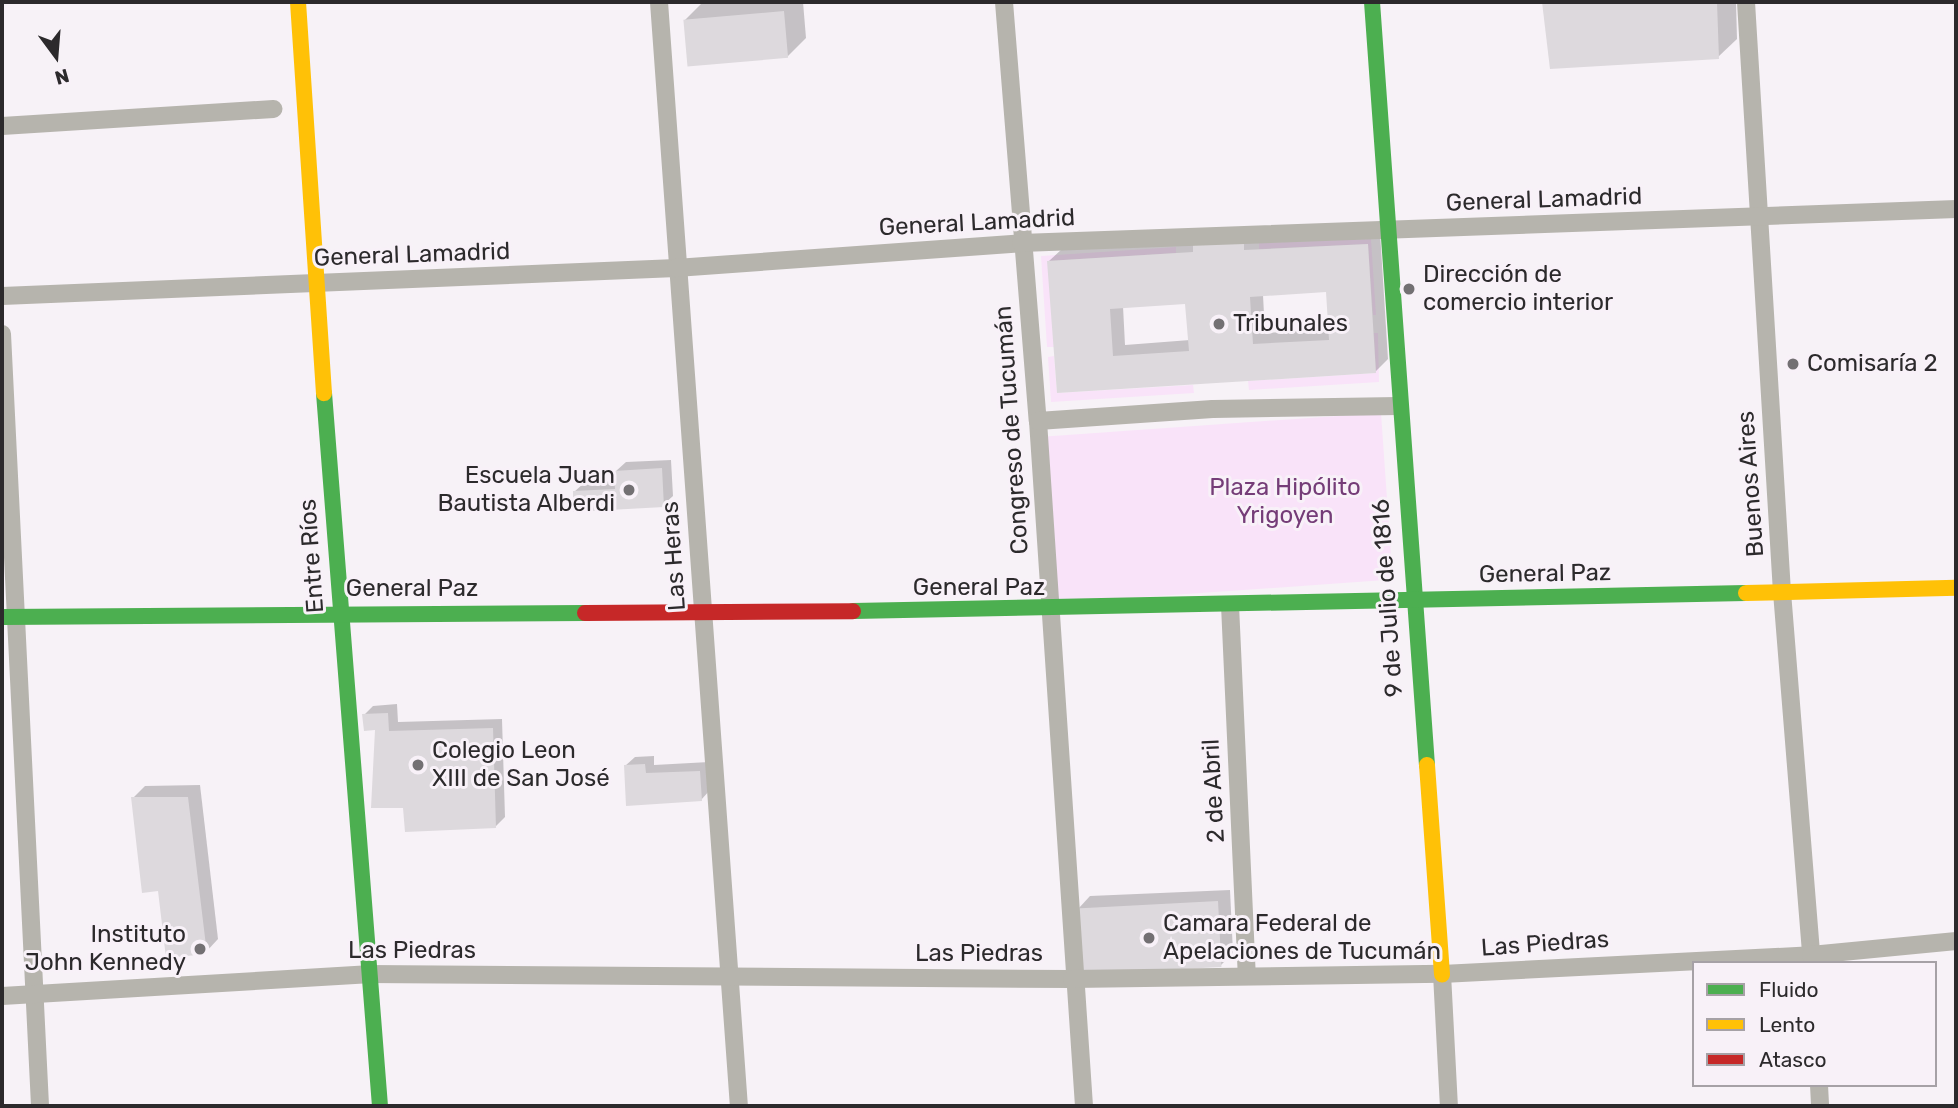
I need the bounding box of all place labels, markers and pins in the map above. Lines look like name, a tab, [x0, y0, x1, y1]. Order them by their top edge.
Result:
place label: Dirección de comercio interior	[1423, 261, 1613, 317]
marker: Dirección de comercio interior	[1401, 281, 1417, 297]
place label: Tribunales	[1233, 310, 1348, 338]
marker: Tribunales	[1211, 316, 1227, 332]
place label: Comisaría 2	[1807, 350, 1938, 378]
marker: Comisaría 2	[1785, 356, 1801, 372]
place label: Escuela Juan Bautista Alberdi	[437, 462, 615, 518]
marker: Escuela Juan Bautista Alberdi	[621, 482, 637, 498]
place label: Colegio Leon XIII de San José	[432, 737, 610, 793]
marker: Colegio Leon XIII de San José	[410, 757, 426, 773]
place label: Camara Federal de Apelaciones de Tucumán	[1163, 910, 1442, 966]
place label: Instituto John Kennedy	[25, 921, 186, 977]
marker: Camara Federal de Apelaciones de Tucumán	[1141, 930, 1157, 946]
marker: Instituto John Kennedy	[192, 941, 208, 957]

